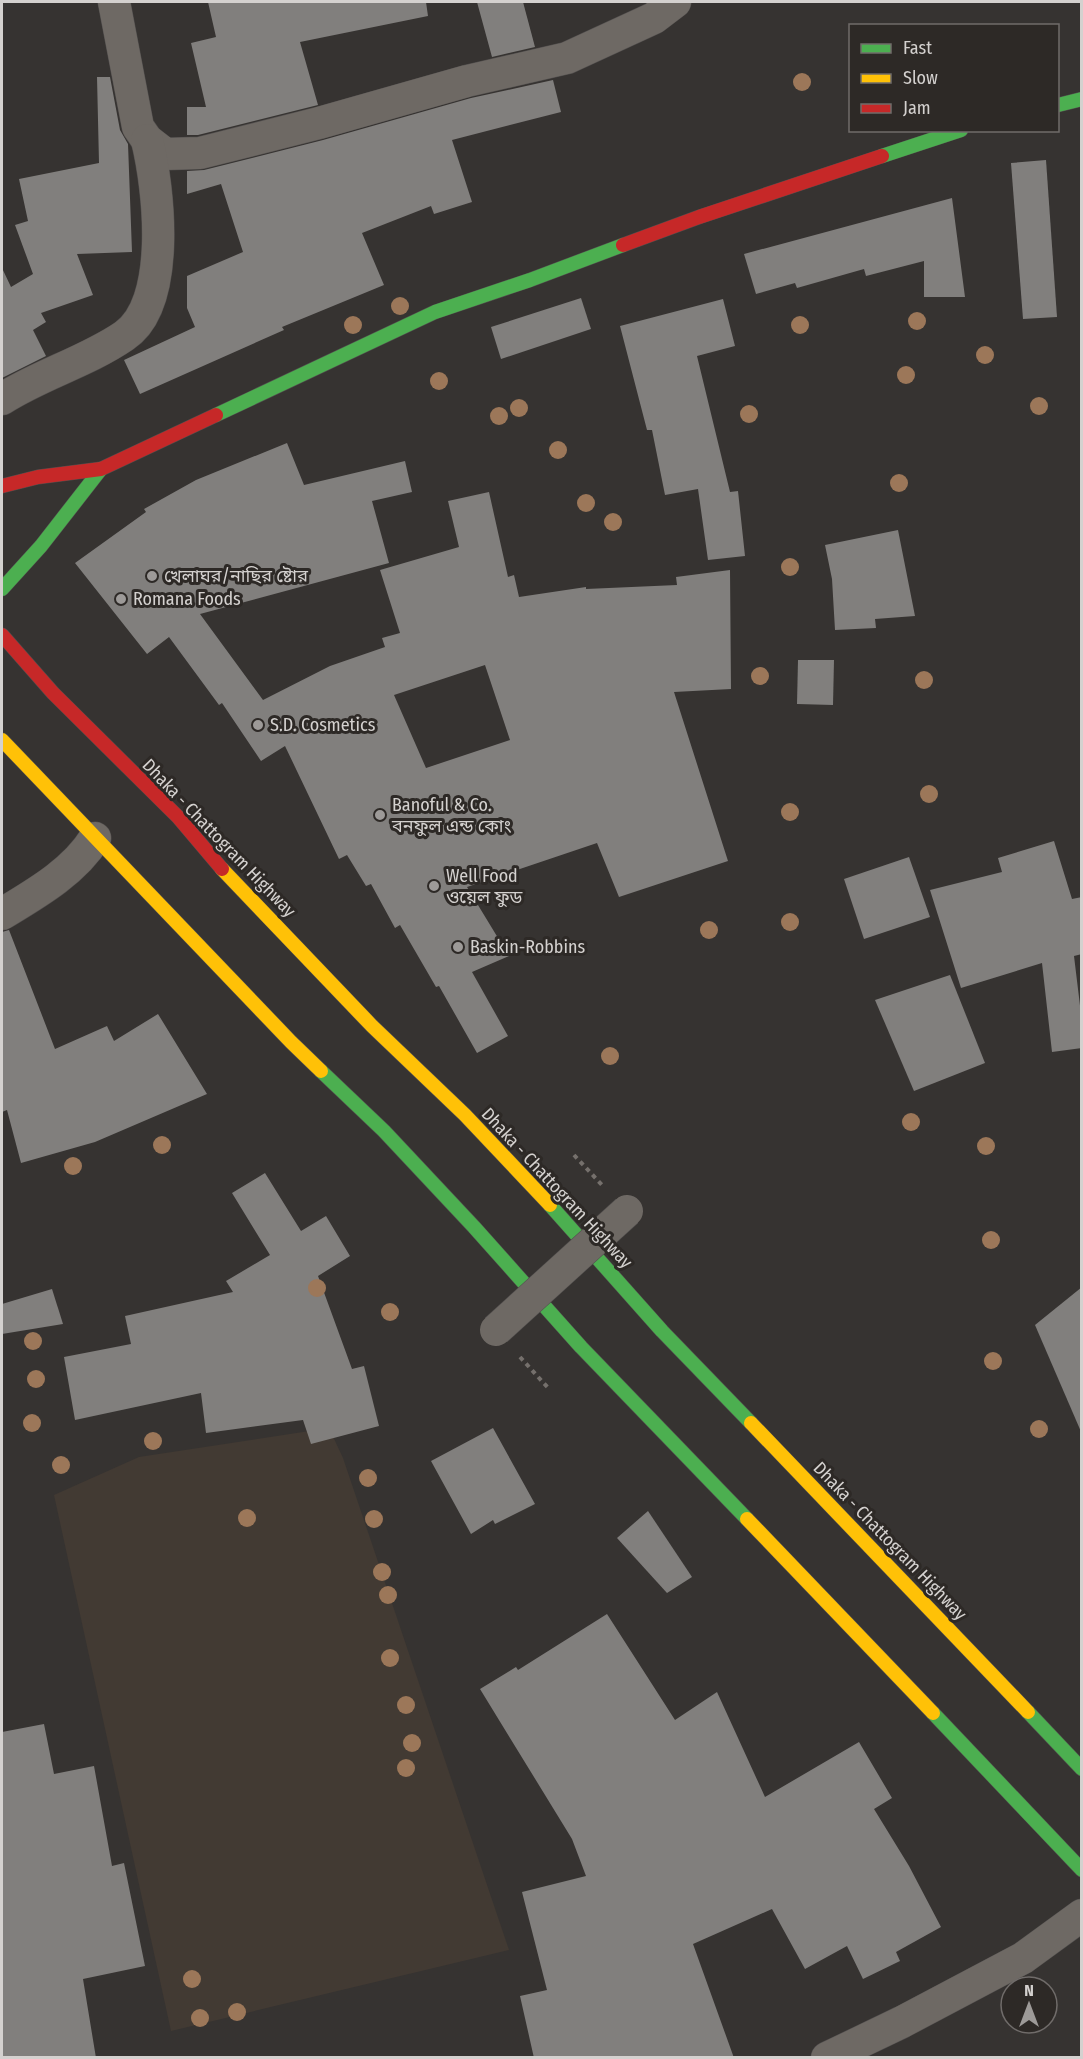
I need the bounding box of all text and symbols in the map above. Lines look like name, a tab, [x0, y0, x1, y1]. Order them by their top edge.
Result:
legend	[849, 24, 1059, 132]
text: Fast	[903, 37, 932, 59]
text: Slow	[903, 67, 938, 89]
text: Jam	[903, 97, 931, 119]
place label: খেলাঘর/নাছির ষ্টোর	[164, 565, 308, 587]
marker: খেলাঘর/নাছির ষ্টোর	[145, 569, 159, 583]
place label: Romana Foods	[133, 588, 241, 610]
marker: Romana Foods	[114, 592, 128, 606]
place label: S.D. Cosmetics	[270, 714, 376, 736]
marker: S.D. Cosmetics	[251, 718, 265, 732]
street label: Dhaka - Chattogram Highway	[138, 754, 300, 922]
place label: Banoful & Co. বনফুল এন্ড কোং	[391, 794, 512, 837]
marker: Banoful & Co. বনফুল এন্ড কোং	[373, 808, 387, 822]
place label: Well Food ওয়েল ফুড	[446, 865, 522, 908]
marker: Well Food ওয়েল ফুড	[427, 879, 441, 893]
place label: Baskin-Robbins	[470, 936, 585, 958]
marker: Baskin-Robbins	[451, 940, 465, 954]
street label: Dhaka - Chattogram Highway	[477, 1103, 637, 1273]
street label: Dhaka - Chattogram Highway	[809, 1457, 971, 1625]
north arrow	[999, 1975, 1059, 2035]
text: N	[1024, 1981, 1034, 2000]

